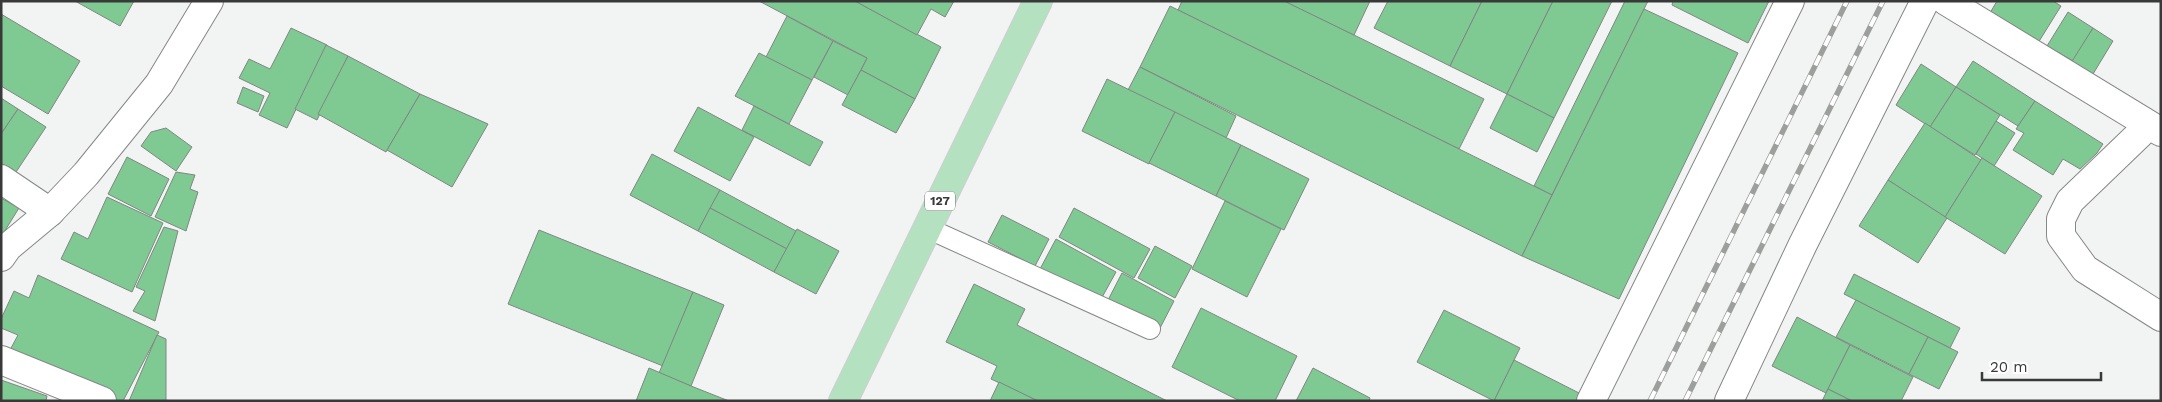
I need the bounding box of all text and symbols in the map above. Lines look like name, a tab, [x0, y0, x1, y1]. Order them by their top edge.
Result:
road number: 127	[925, 192, 955, 210]
scale bar	[1982, 350, 2101, 382]
text: 20 m	[1990, 358, 2028, 376]

